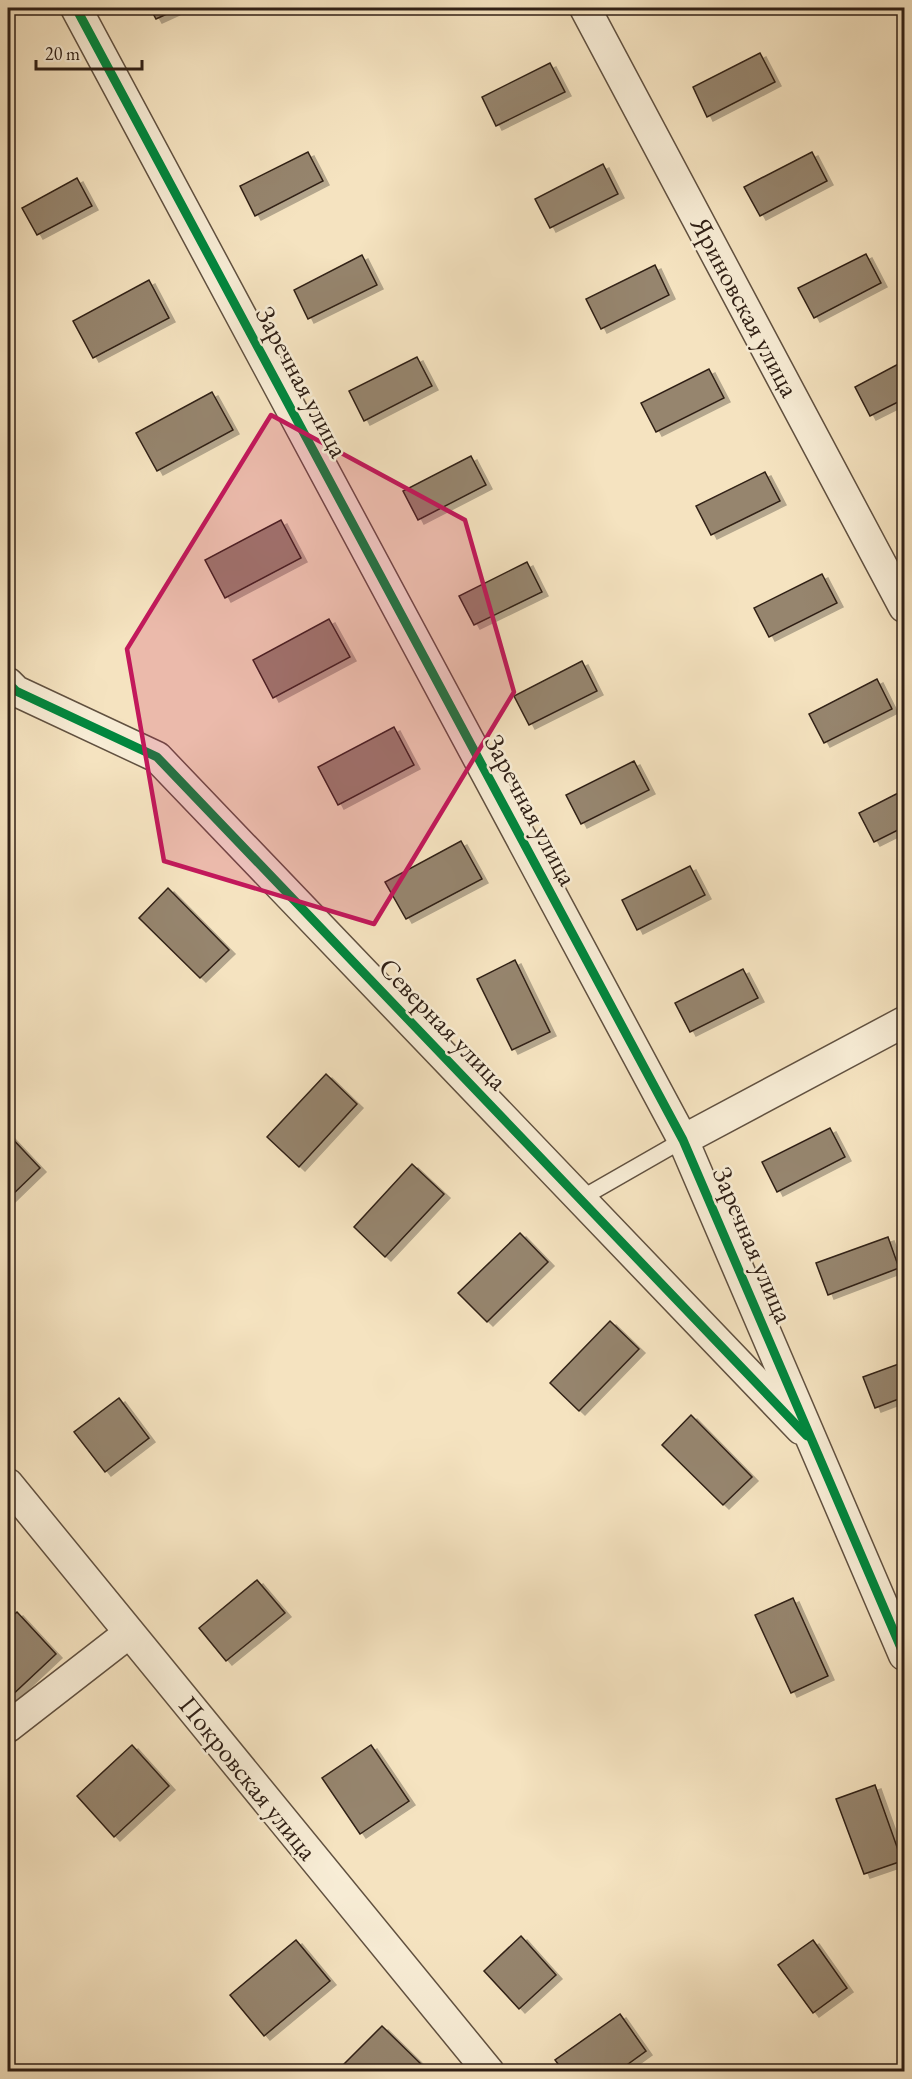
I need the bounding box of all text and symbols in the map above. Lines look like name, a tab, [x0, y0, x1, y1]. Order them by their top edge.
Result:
scale bar	[36, 33, 142, 71]
text: 20 m	[45, 42, 80, 65]
street label: Яриновская улица	[683, 210, 808, 403]
street label: Заречная улица	[248, 300, 357, 464]
street label: Заречная улица	[477, 728, 586, 892]
street label: Северная улица	[371, 950, 516, 1097]
street label: Заречная улица	[705, 1161, 802, 1328]
street label: Покровская улица	[171, 1688, 326, 1867]

